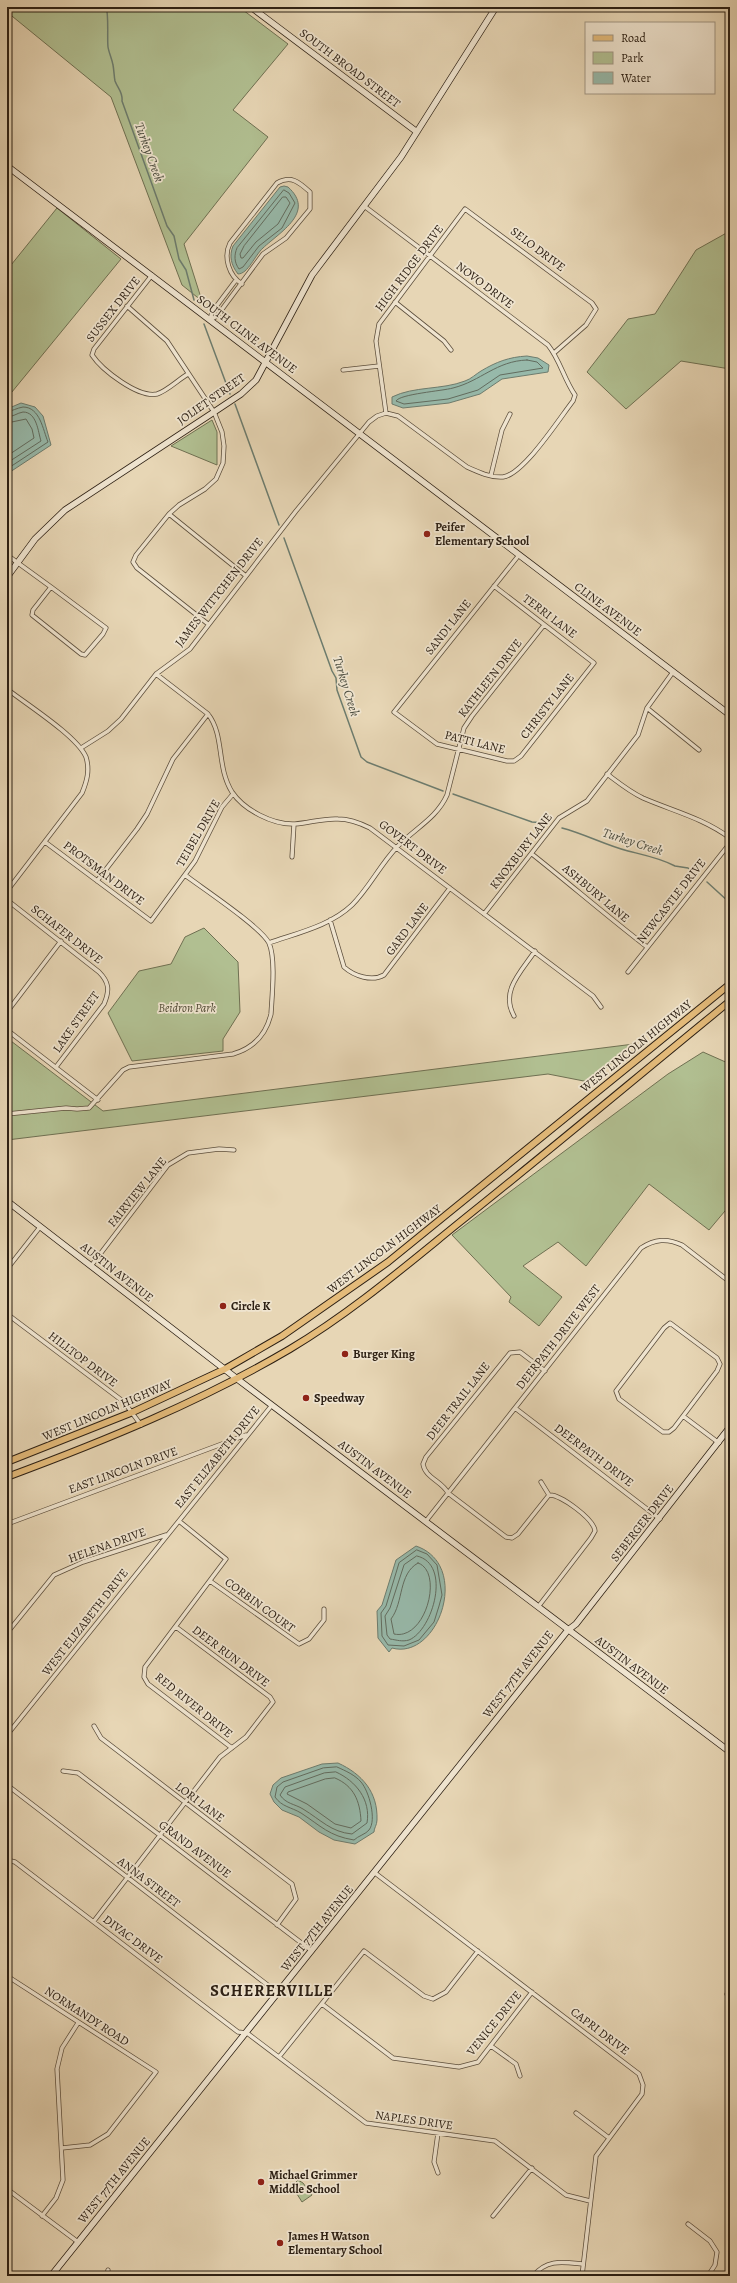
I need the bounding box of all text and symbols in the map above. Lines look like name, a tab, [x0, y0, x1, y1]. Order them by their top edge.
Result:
legend	[585, 22, 715, 94]
street label: SOUTH BROAD STREET	[296, 25, 404, 111]
text: Road	[621, 30, 647, 46]
text: Park	[621, 50, 644, 66]
text: Water	[620, 70, 651, 86]
water label: Turkey Creek	[131, 120, 168, 185]
street label: HIGH RIDGE DRIVE	[371, 221, 447, 315]
street label: SELO DRIVE	[507, 223, 569, 275]
street label: NOVO DRIVE	[453, 258, 517, 312]
street label: SUSSEX DRIVE	[82, 273, 144, 345]
street label: SOUTH CLINE AVENUE	[194, 291, 300, 377]
street label: JOLIET STREET	[174, 369, 248, 428]
place label: Peifer Elementary School	[435, 519, 530, 549]
marker: Peifer Elementary School	[422, 529, 432, 539]
street label: JAMES WITTCHEN DRIVE	[171, 534, 267, 650]
street label: CLINE AVENUE	[571, 578, 645, 640]
street label: TERRI LANE	[520, 590, 580, 642]
street label: SANDI LANE	[421, 596, 475, 658]
street label: KATHLEEN DRIVE	[454, 636, 526, 720]
water label: Turkey Creek	[329, 654, 364, 719]
street label: CHRISTY LANE	[516, 670, 578, 742]
street label: PATTI LANE	[443, 727, 507, 757]
street label: TEIBEL DRIVE	[172, 796, 224, 870]
street label: KNOXBURY LANE	[486, 810, 556, 892]
street label: GOVERT DRIVE	[376, 816, 450, 878]
water label: Turkey Creek	[601, 824, 665, 859]
street label: PROTSMAN DRIVE	[60, 837, 148, 909]
street label: NEWCASTLE DRIVE	[633, 855, 709, 947]
street label: ASHBURY LANE	[558, 860, 633, 926]
street label: GARD LANE	[382, 899, 432, 959]
street label: SCHAFER DRIVE	[28, 901, 106, 967]
street label: LAKE STREET	[49, 988, 103, 1056]
street label: WEST LINCOLN HIGHWAY	[576, 996, 695, 1097]
park label: Beidron Park	[158, 1000, 216, 1016]
street label: FAIRVIEW LANE	[104, 1154, 170, 1230]
street label: WEST LINCOLN HIGHWAY	[323, 1200, 445, 1298]
street label: AUSTIN AVENUE	[77, 1238, 157, 1305]
street label: DEERPATH DRIVE WEST	[512, 1281, 604, 1393]
place label: Circle K	[231, 1298, 270, 1314]
marker: Circle K	[218, 1301, 228, 1311]
street label: HILLTOP DRIVE	[45, 1328, 121, 1390]
place label: Burger King	[353, 1346, 416, 1362]
marker: Burger King	[340, 1349, 350, 1359]
street label: DEER TRAIL LANE	[422, 1359, 494, 1443]
street label: WEST LINCOLN HIGHWAY	[39, 1375, 175, 1445]
place label: Speedway	[314, 1390, 365, 1406]
marker: Speedway	[301, 1393, 311, 1403]
street label: EAST ELIZABETH DRIVE	[171, 1403, 263, 1511]
street label: DEERPATH DRIVE	[551, 1420, 637, 1490]
street label: AUSTIN AVENUE	[334, 1435, 415, 1502]
street label: EAST LINCOLN DRIVE	[66, 1443, 180, 1497]
street label: SEBERGER DRIVE	[607, 1481, 677, 1565]
street label: HELENA DRIVE	[66, 1524, 148, 1566]
street label: WEST ELIZABETH DRIVE	[38, 1565, 132, 1679]
street label: CORBIN COURT	[222, 1574, 299, 1636]
street label: DEER RUN DRIVE	[189, 1622, 273, 1690]
street label: WEST 77TH AVENUE	[478, 1627, 557, 1722]
street label: AUSTIN AVENUE	[591, 1631, 672, 1698]
street label: RED RIVER DRIVE	[152, 1669, 236, 1741]
street label: LORI LANE	[172, 1778, 228, 1826]
street label: GRAND AVENUE	[156, 1817, 234, 1881]
street label: ANNA STREET	[114, 1853, 184, 1911]
street label: WEST 77TH AVENUE	[277, 1882, 357, 1975]
street label: DIVAC DRIVE	[100, 1911, 166, 1967]
district label: SCHERERVILLE	[210, 1980, 334, 2002]
street label: NORMANDY ROAD	[42, 1983, 132, 2049]
street label: VENICE DRIVE	[462, 1987, 525, 2059]
street label: CAPRI DRIVE	[567, 2004, 633, 2058]
street label: NAPLES DRIVE	[374, 2107, 454, 2133]
street label: WEST 77TH AVENUE	[74, 2134, 154, 2227]
place label: Michael Grimmer Middle School	[269, 2167, 357, 2197]
marker: Michael Grimmer Middle School	[256, 2177, 266, 2187]
place label: James H Watson Elementary School	[288, 2228, 383, 2258]
marker: James H Watson Elementary School	[275, 2238, 285, 2248]

